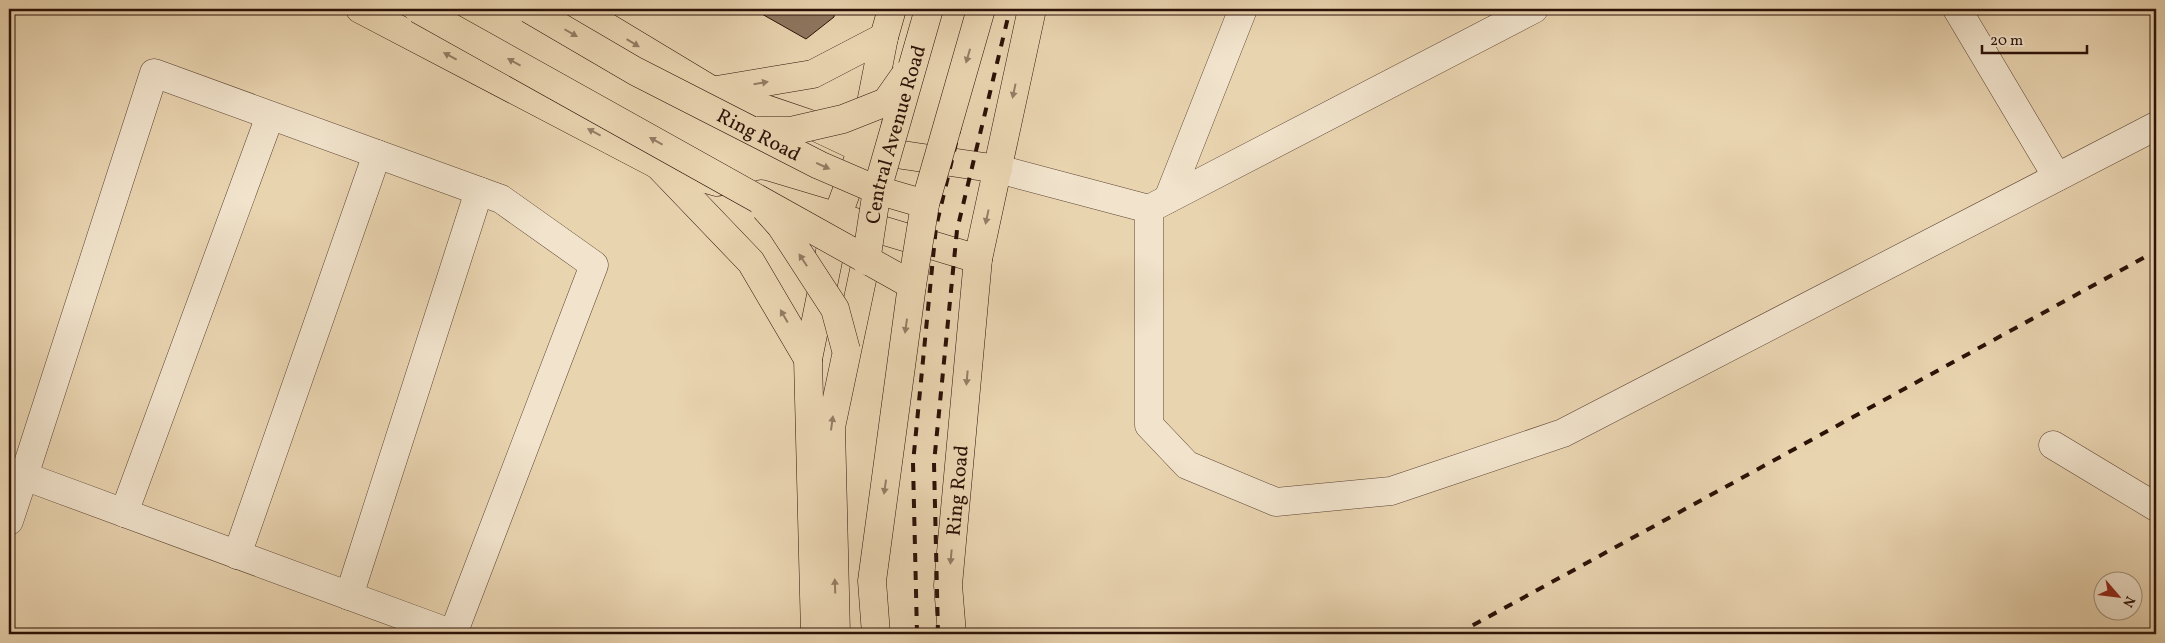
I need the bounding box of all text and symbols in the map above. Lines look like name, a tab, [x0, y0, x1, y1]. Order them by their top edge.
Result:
scale bar	[1982, 22, 2088, 54]
one-way arrow	[565, 29, 578, 38]
text: 20 m	[1990, 31, 2023, 52]
one-way arrow	[627, 38, 640, 48]
street label: Central Avenue Road	[860, 42, 934, 226]
one-way arrow	[963, 48, 971, 63]
one-way arrow	[443, 52, 457, 60]
one-way arrow	[506, 58, 521, 66]
one-way arrow	[753, 78, 769, 86]
one-way arrow	[1010, 83, 1018, 99]
street label: Ring Road	[711, 103, 805, 169]
one-way arrow	[587, 127, 601, 136]
one-way arrow	[648, 137, 663, 145]
one-way arrow	[816, 163, 830, 171]
one-way arrow	[983, 209, 991, 225]
one-way arrow	[798, 253, 808, 266]
one-way arrow	[780, 310, 789, 323]
one-way arrow	[902, 318, 910, 334]
one-way arrow	[963, 370, 971, 386]
one-way arrow	[828, 415, 836, 431]
street label: Ring Road	[941, 444, 977, 537]
one-way arrow	[880, 479, 888, 495]
one-way arrow	[947, 549, 955, 565]
north arrow	[2092, 570, 2142, 620]
one-way arrow	[831, 577, 839, 593]
text: N	[2117, 592, 2139, 610]

